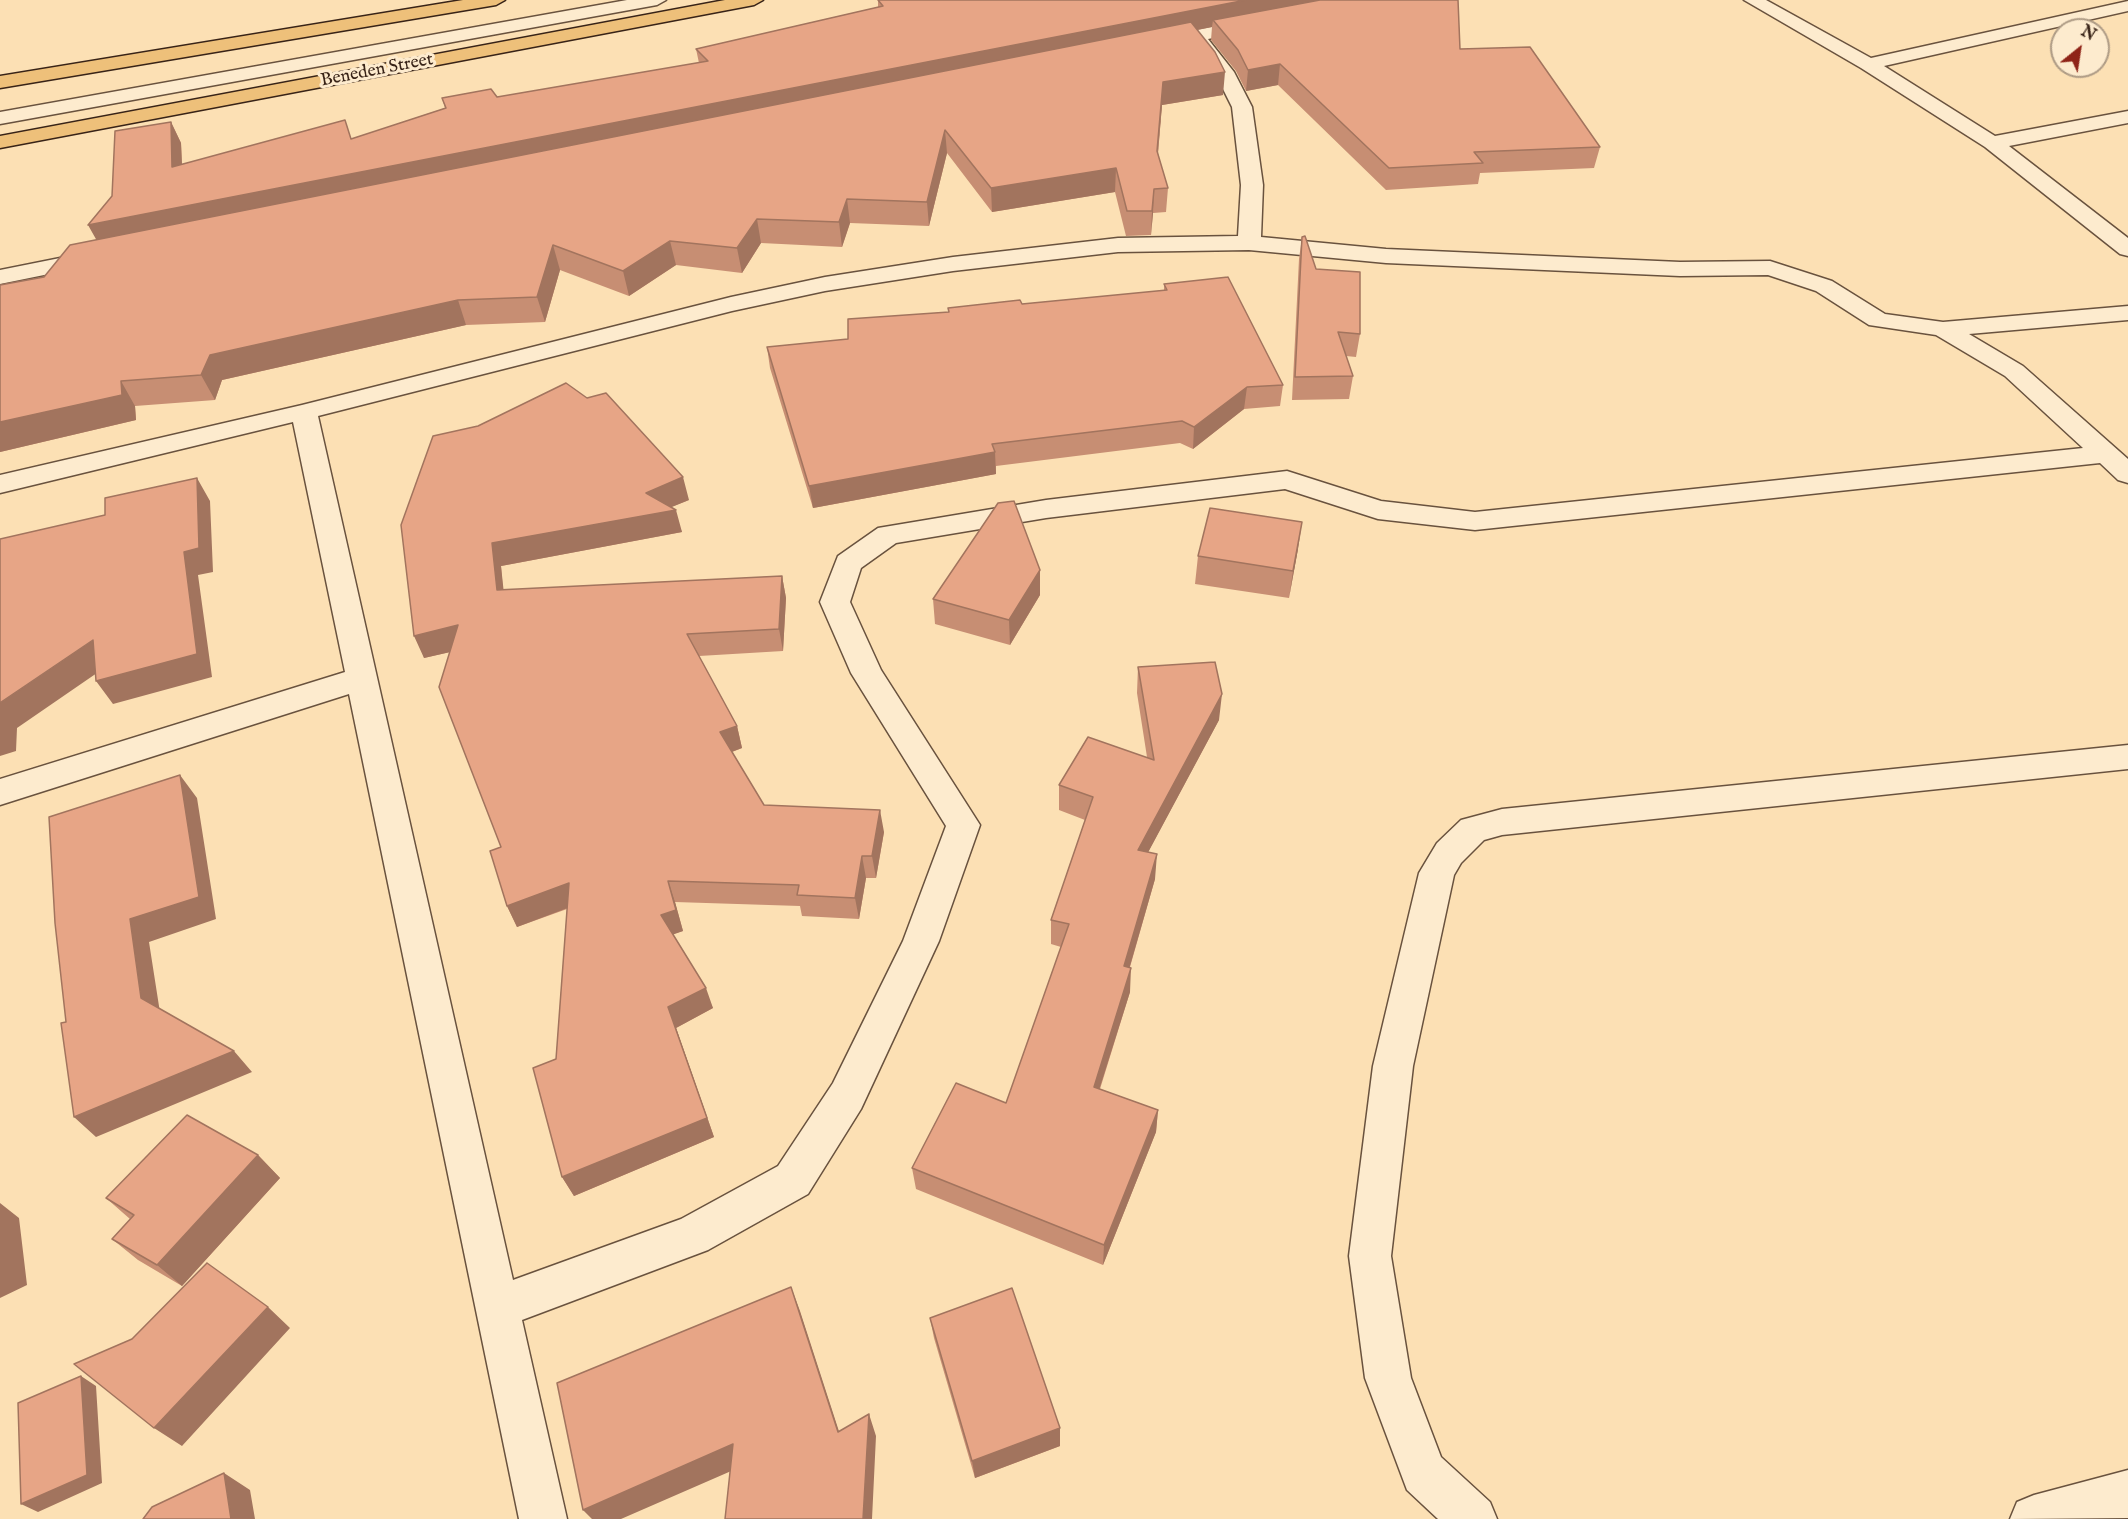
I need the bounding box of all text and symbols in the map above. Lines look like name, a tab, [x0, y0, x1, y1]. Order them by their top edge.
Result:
north arrow	[2050, 18, 2110, 78]
text: N	[2077, 22, 2099, 46]
street label: Beneden Street	[319, 50, 435, 92]

